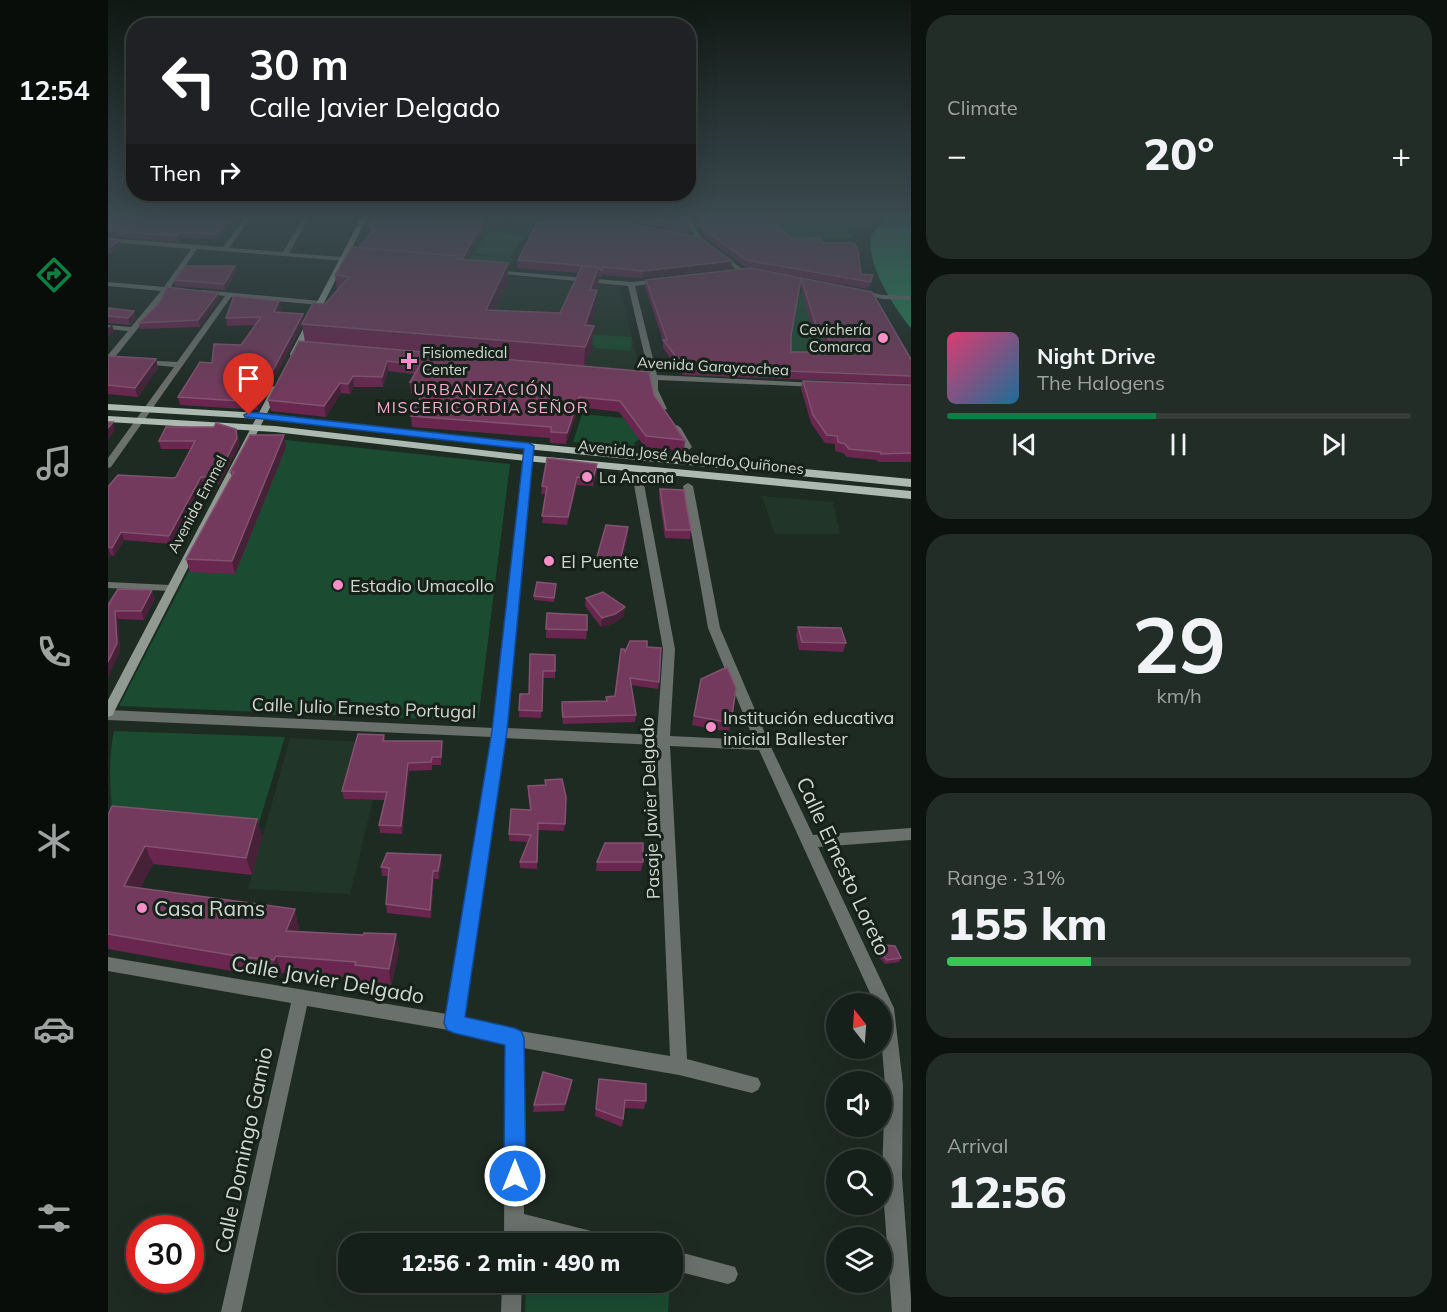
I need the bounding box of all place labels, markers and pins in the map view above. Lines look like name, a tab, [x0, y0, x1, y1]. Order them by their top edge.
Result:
place label: Cevichería Comarca	[799, 320, 871, 356]
marker: Cevichería Comarca	[876, 331, 890, 345]
place label: Fisiomedical Center	[422, 343, 507, 379]
marker: Fisiomedical Center	[400, 352, 418, 370]
pin	[223, 353, 274, 415]
place label: La Ancana	[599, 468, 674, 487]
marker: La Ancana	[580, 470, 594, 484]
place label: El Puente	[561, 550, 639, 573]
marker: El Puente	[542, 554, 556, 568]
place label: Estadio Umacollo	[350, 574, 494, 597]
marker: Estadio Umacollo	[331, 578, 345, 592]
place label: Institución educativa inicial Ballester	[723, 706, 894, 750]
marker: Institución educativa inicial Ballester	[704, 720, 718, 734]
place label: Casa Rams	[154, 895, 265, 921]
marker: Casa Rams	[135, 901, 149, 915]

